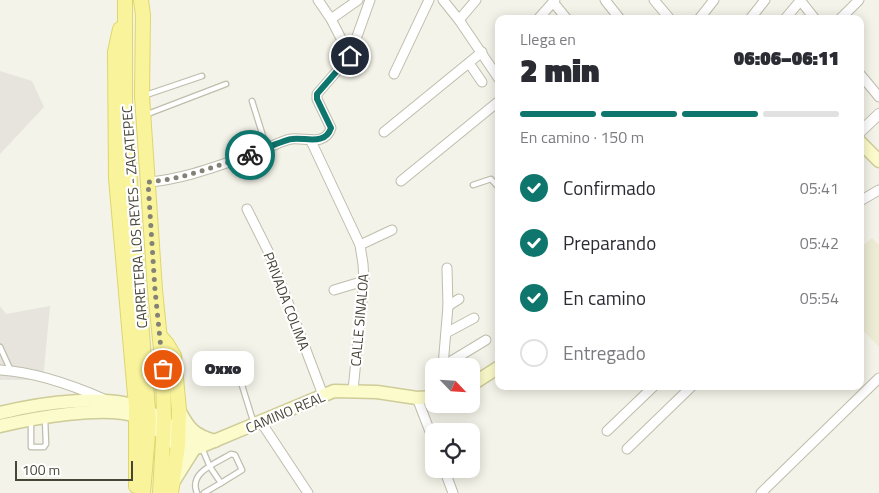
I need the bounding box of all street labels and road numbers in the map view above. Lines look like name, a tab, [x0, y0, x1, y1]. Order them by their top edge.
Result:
street label: CARRETERA LOS REYES - ZACATEPEC	[116, 104, 152, 329]
street label: PRIVADA COLIMA	[259, 249, 316, 354]
street label: CALLE SINALOA	[344, 272, 374, 367]
street label: CAMINO REAL	[242, 386, 328, 438]

